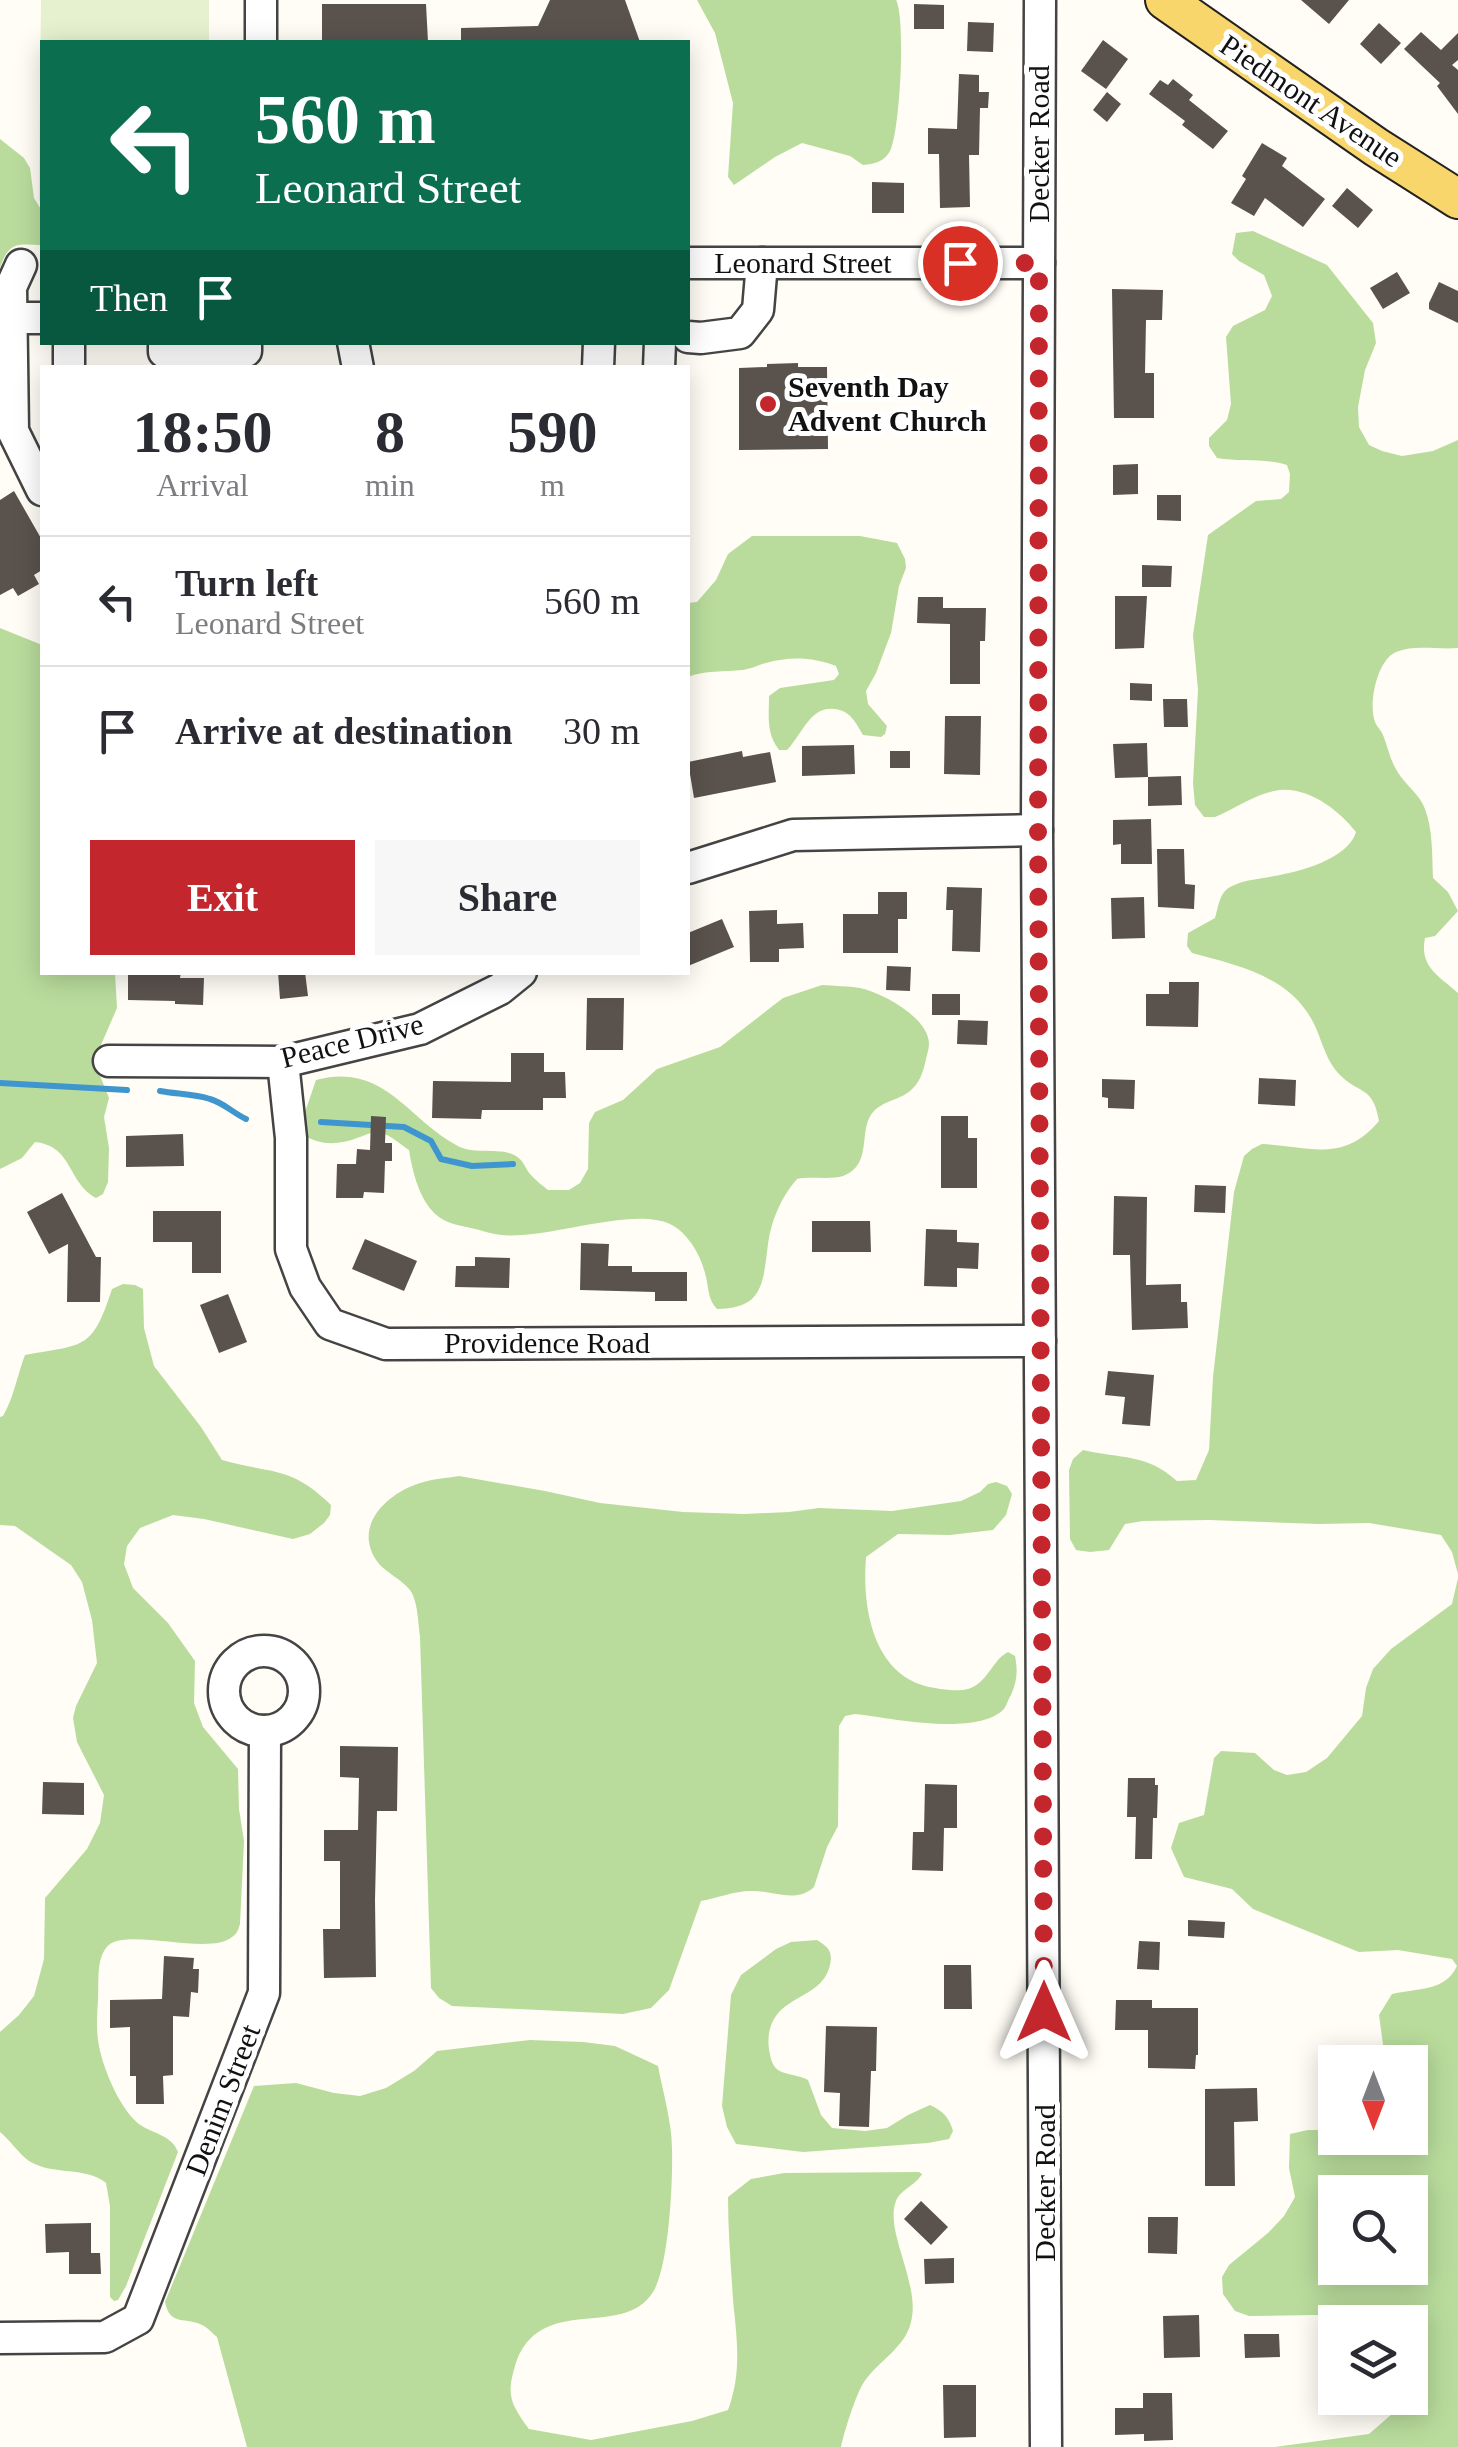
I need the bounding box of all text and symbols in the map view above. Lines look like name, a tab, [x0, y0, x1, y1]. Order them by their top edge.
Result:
street label: Piedmont Avenue	[1214, 28, 1408, 174]
street label: Decker Road	[1022, 65, 1055, 223]
icon: left	[90, 80, 220, 210]
text: 560 m	[255, 81, 436, 158]
text: Leonard Street	[255, 163, 521, 213]
pin	[918, 221, 1003, 306]
icon: arrive	[933, 236, 988, 291]
street label: Leonard Street	[714, 246, 892, 279]
icon: arrive	[188, 270, 243, 325]
text: Then	[90, 277, 168, 319]
place label: Seventh Day Advent Church	[788, 370, 987, 437]
marker: Seventh Day Advent Church	[757, 393, 779, 415]
text: 18:50	[133, 399, 273, 465]
text: 8	[375, 399, 405, 465]
text: 590	[507, 399, 597, 465]
text: Arrival	[156, 467, 249, 503]
text: min	[365, 467, 415, 503]
text: m	[540, 467, 565, 503]
text: Turn left	[175, 562, 318, 604]
icon: left	[90, 574, 145, 629]
text: 560 m	[544, 580, 640, 622]
text: Leonard Street	[175, 605, 364, 641]
icon: arrive	[90, 704, 145, 759]
text: Arrive at destination	[175, 710, 513, 752]
text: 30 m	[563, 710, 640, 752]
button: Exit	[90, 840, 355, 955]
button: Share	[375, 840, 640, 955]
street label: Peace Drive	[277, 1007, 427, 1074]
street label: Providence Road	[444, 1326, 650, 1359]
position arrow	[992, 1960, 1096, 2064]
street label: Denim Street	[179, 2019, 267, 2180]
north arrow	[1318, 2045, 1428, 2155]
map controls	[1318, 2045, 1428, 2415]
street label: Decker Road	[1028, 2104, 1061, 2262]
button: search	[1318, 2175, 1428, 2285]
button: layers	[1318, 2305, 1428, 2415]

